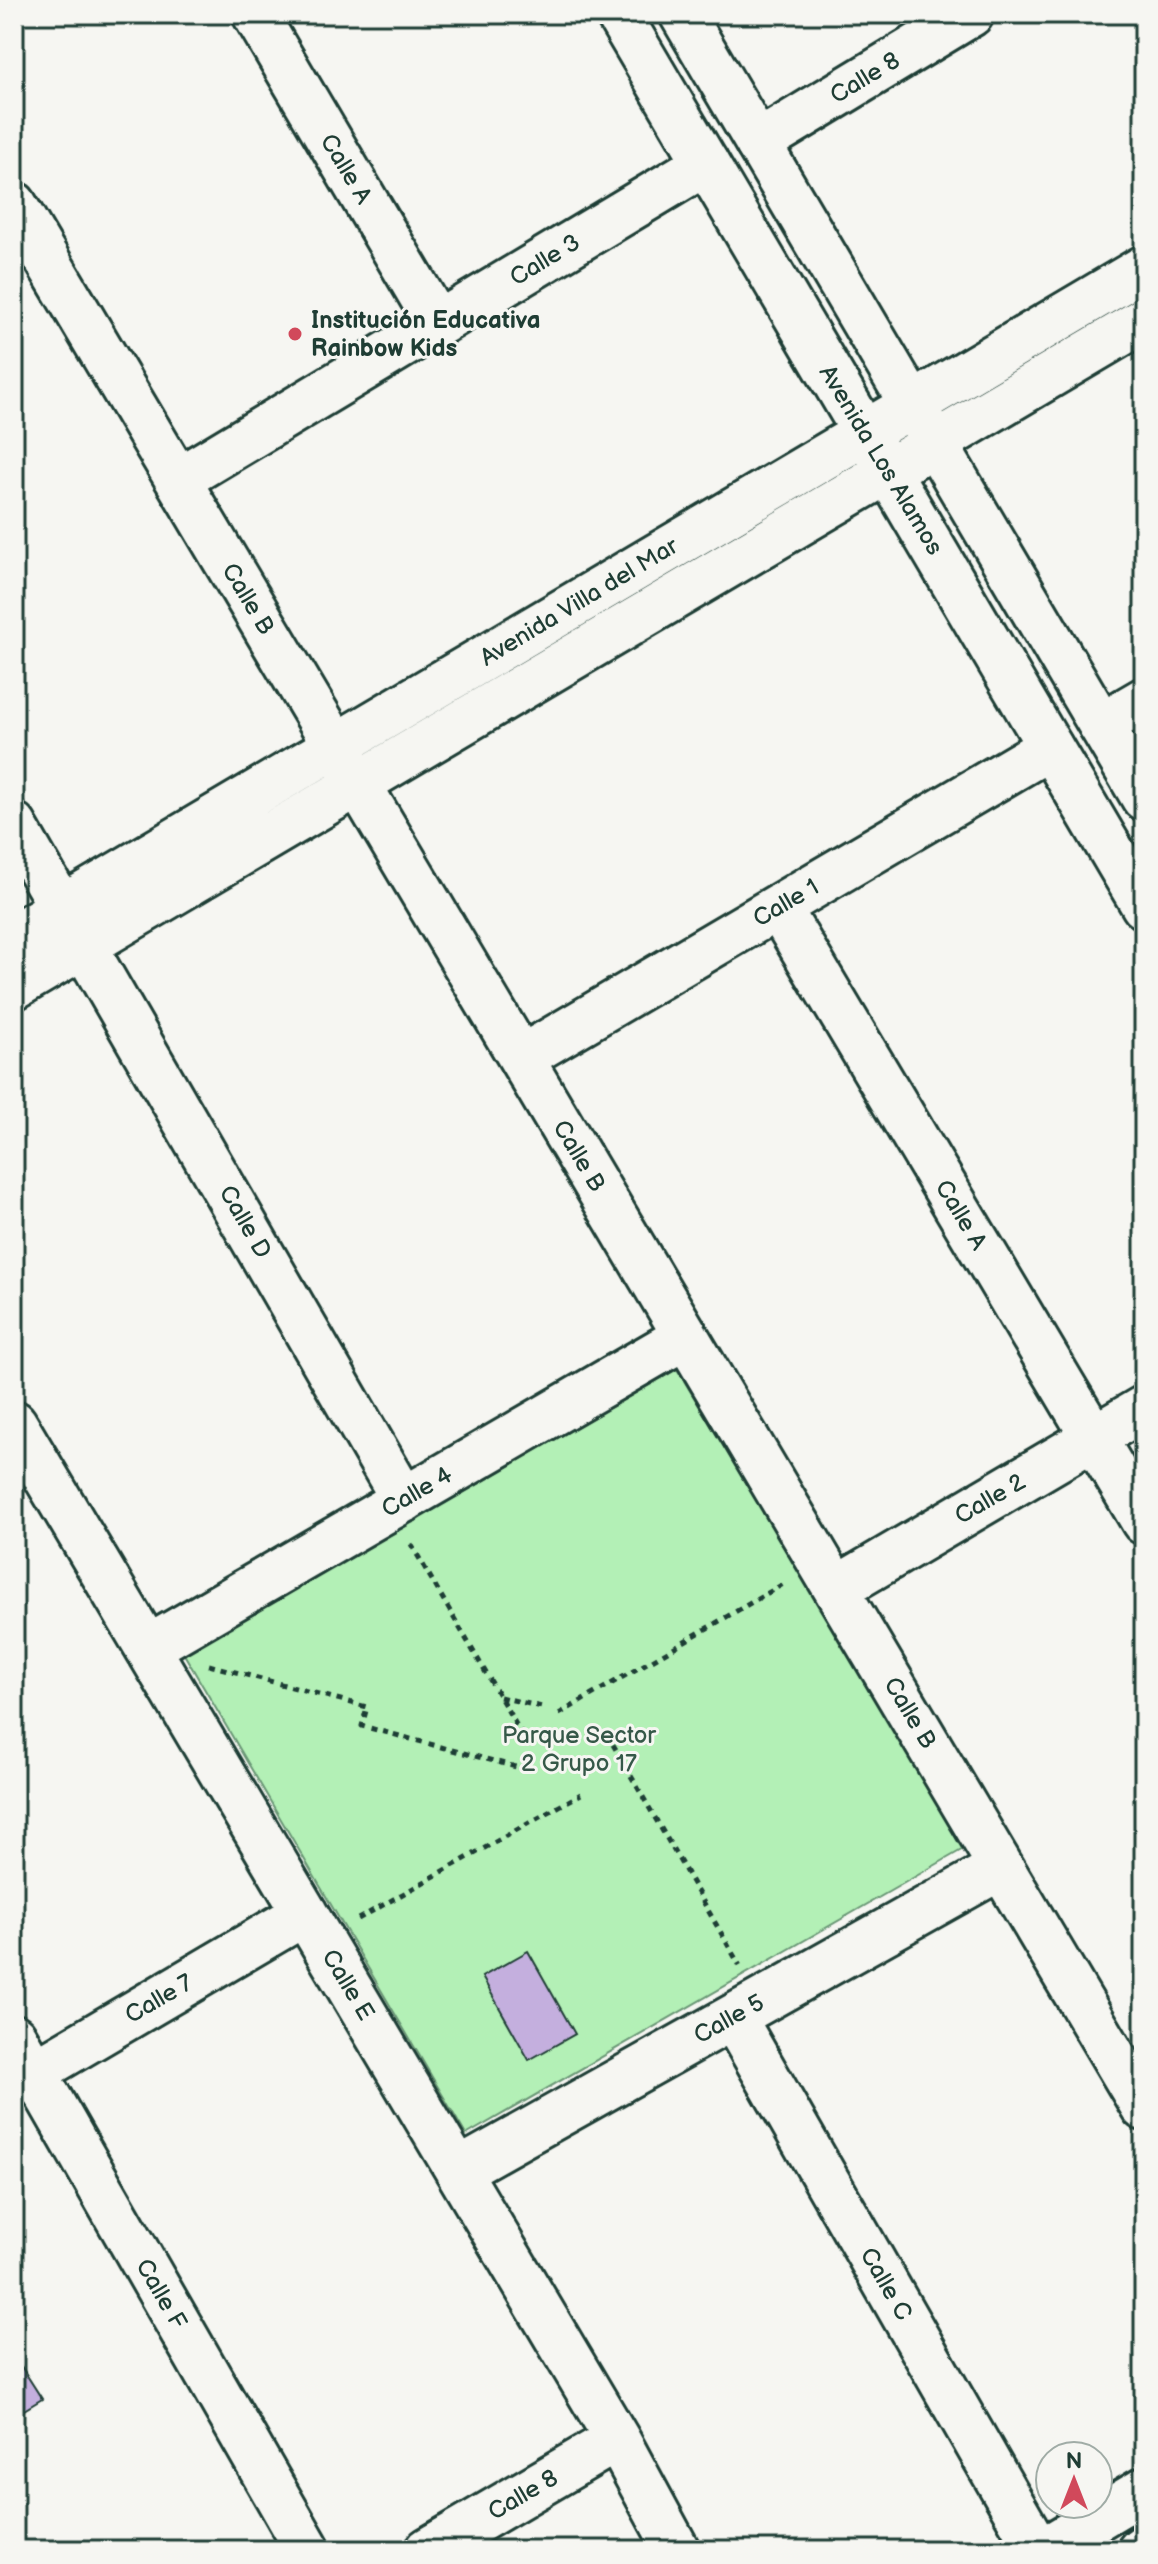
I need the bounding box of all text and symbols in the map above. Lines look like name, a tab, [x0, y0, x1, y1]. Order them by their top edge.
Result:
street label: Calle 8	[825, 46, 905, 110]
street label: Calle A	[314, 129, 378, 210]
street label: Calle 3	[505, 228, 585, 292]
place label: Institución Educativa Rainbow Kids	[311, 306, 541, 363]
marker: Institución Educativa Rainbow Kids	[286, 325, 304, 343]
street label: Avenida Los Alamos	[813, 360, 949, 560]
street label: Avenida Villa del Mar	[475, 531, 683, 673]
street label: Calle B	[215, 558, 281, 640]
street label: Calle 1	[748, 873, 824, 933]
street label: Calle B	[546, 1115, 612, 1197]
street label: Calle A	[929, 1175, 993, 1256]
street label: Calle D	[213, 1180, 277, 1264]
street label: Calle 4	[377, 1460, 458, 1524]
street label: Calle 2	[950, 1467, 1030, 1531]
street label: Calle B	[877, 1672, 943, 1754]
park label: Parque Sector 2 Grupo 17	[502, 1721, 656, 1778]
street label: Calle E	[316, 1944, 380, 2026]
street label: Calle 7	[120, 1968, 198, 2030]
street label: Calle 5	[689, 1988, 769, 2050]
street label: Calle C	[854, 2243, 918, 2325]
street label: Calle F	[129, 2254, 193, 2335]
north arrow	[1034, 2440, 1114, 2520]
text: N	[1066, 2448, 1082, 2475]
street label: Calle 8	[483, 2463, 563, 2527]

